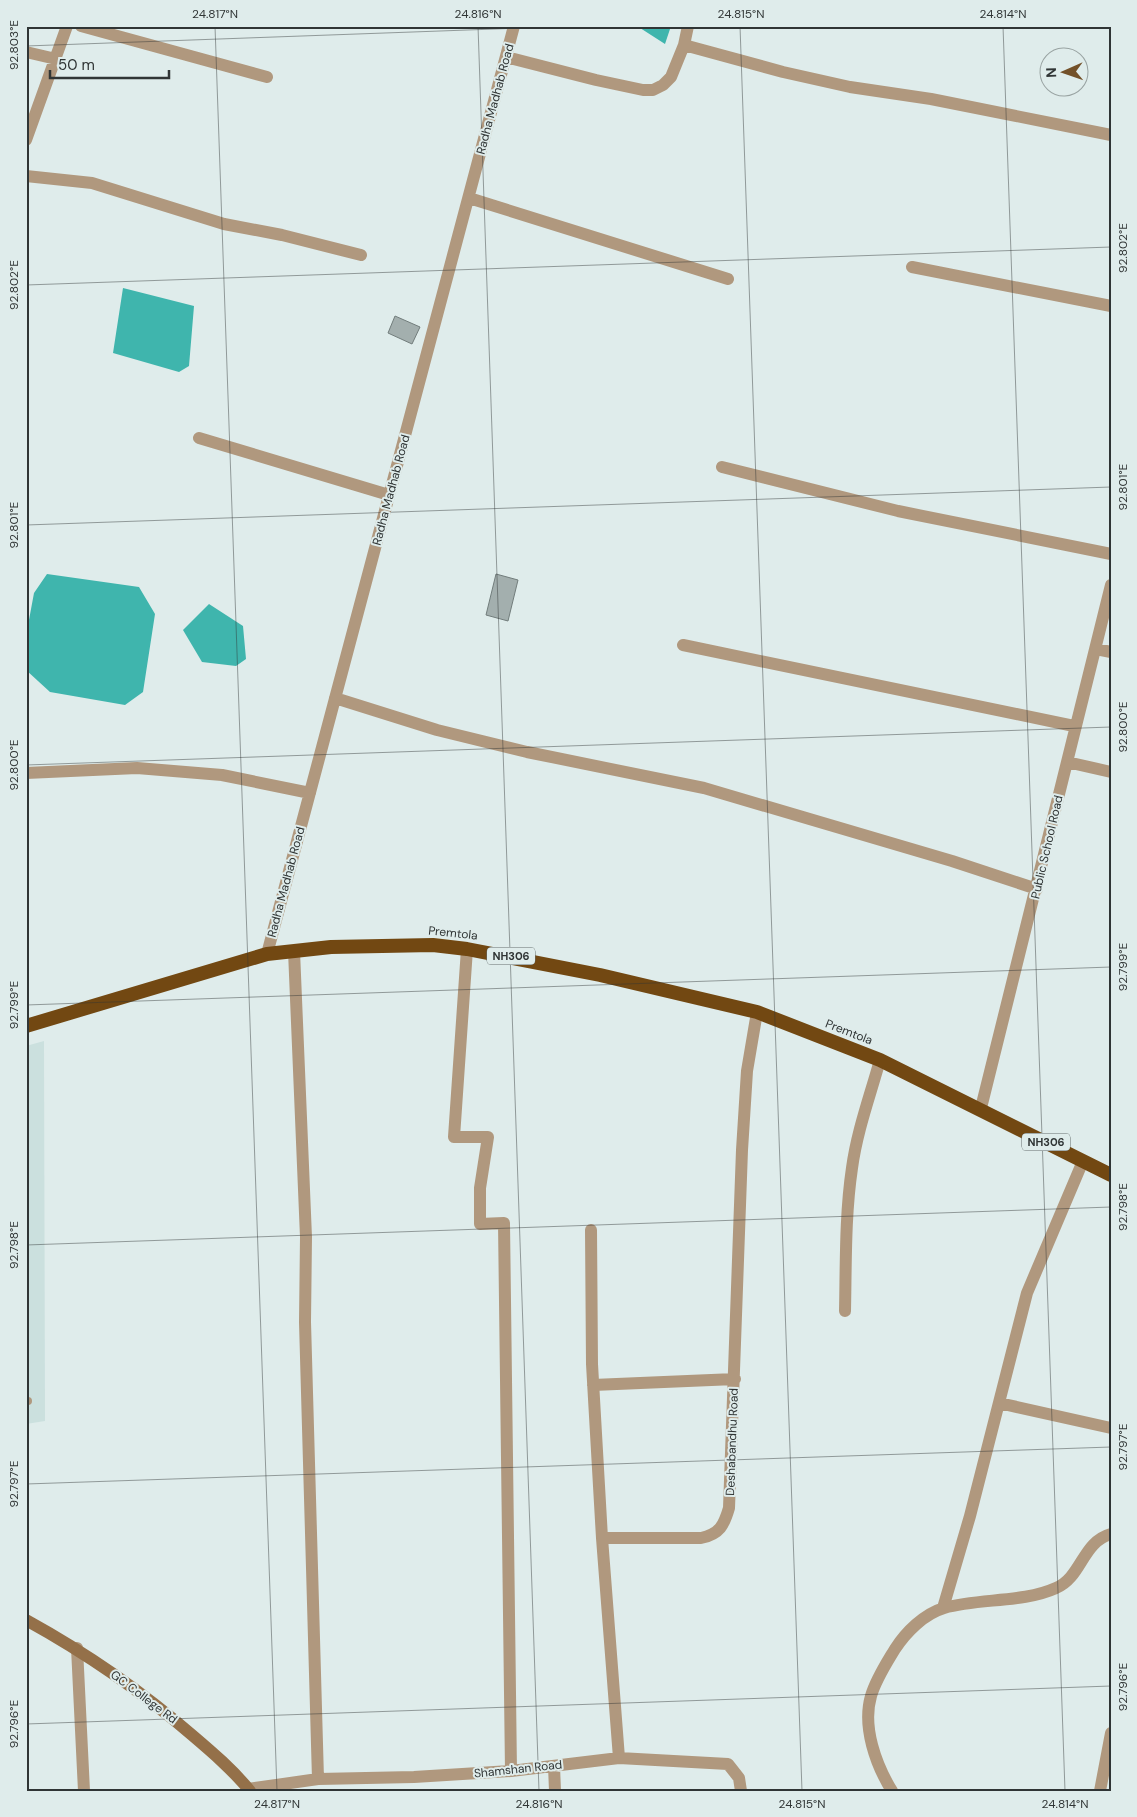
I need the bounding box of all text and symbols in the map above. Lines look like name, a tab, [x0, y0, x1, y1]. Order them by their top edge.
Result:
text: 24.817°N	[192, 6, 238, 22]
text: 24.816°N	[454, 6, 502, 22]
text: 24.815°N	[718, 6, 764, 22]
text: 24.814°N	[980, 6, 1026, 22]
text: 92.803°E	[6, 20, 22, 70]
street label: Radha Madhab Road	[473, 42, 517, 156]
scale bar	[50, 48, 169, 80]
north arrow	[1040, 48, 1090, 98]
text: 50 m	[58, 55, 95, 75]
text: N	[1042, 67, 1060, 78]
text: 92.802°E	[1115, 223, 1131, 273]
text: 92.802°E	[6, 260, 22, 310]
street label: Radha Madhab Road	[369, 433, 413, 547]
text: 92.801°E	[1115, 463, 1131, 510]
text: 92.801°E	[6, 501, 22, 548]
text: 92.800°E	[1115, 701, 1131, 753]
text: 92.800°E	[6, 739, 22, 791]
street label: Public School Road	[1027, 794, 1067, 900]
street label: Radha Madhab Road	[264, 825, 308, 939]
street label: Premtola	[428, 922, 478, 944]
text: 92.799°E	[1115, 943, 1131, 991]
road number: NH306	[487, 948, 535, 964]
text: 92.799°E	[6, 981, 22, 1029]
street label: Premtola	[823, 1016, 875, 1048]
road number: NH306	[1022, 1134, 1070, 1150]
text: 92.798°E	[1115, 1183, 1131, 1231]
text: 92.798°E	[6, 1221, 22, 1269]
street label: Deshabandhu Road	[722, 1388, 742, 1496]
text: 92.797°E	[1115, 1423, 1131, 1470]
text: 92.797°E	[6, 1460, 22, 1507]
text: 92.796°E	[1115, 1663, 1131, 1711]
street label: GC College Rd	[107, 1667, 181, 1727]
text: 92.796°E	[6, 1700, 22, 1748]
street label: Shamshan Road	[473, 1756, 563, 1782]
text: 24.817°N	[254, 1796, 300, 1812]
text: 24.816°N	[515, 1796, 563, 1812]
text: 24.815°N	[779, 1796, 825, 1812]
text: 24.814°N	[1042, 1796, 1088, 1812]

